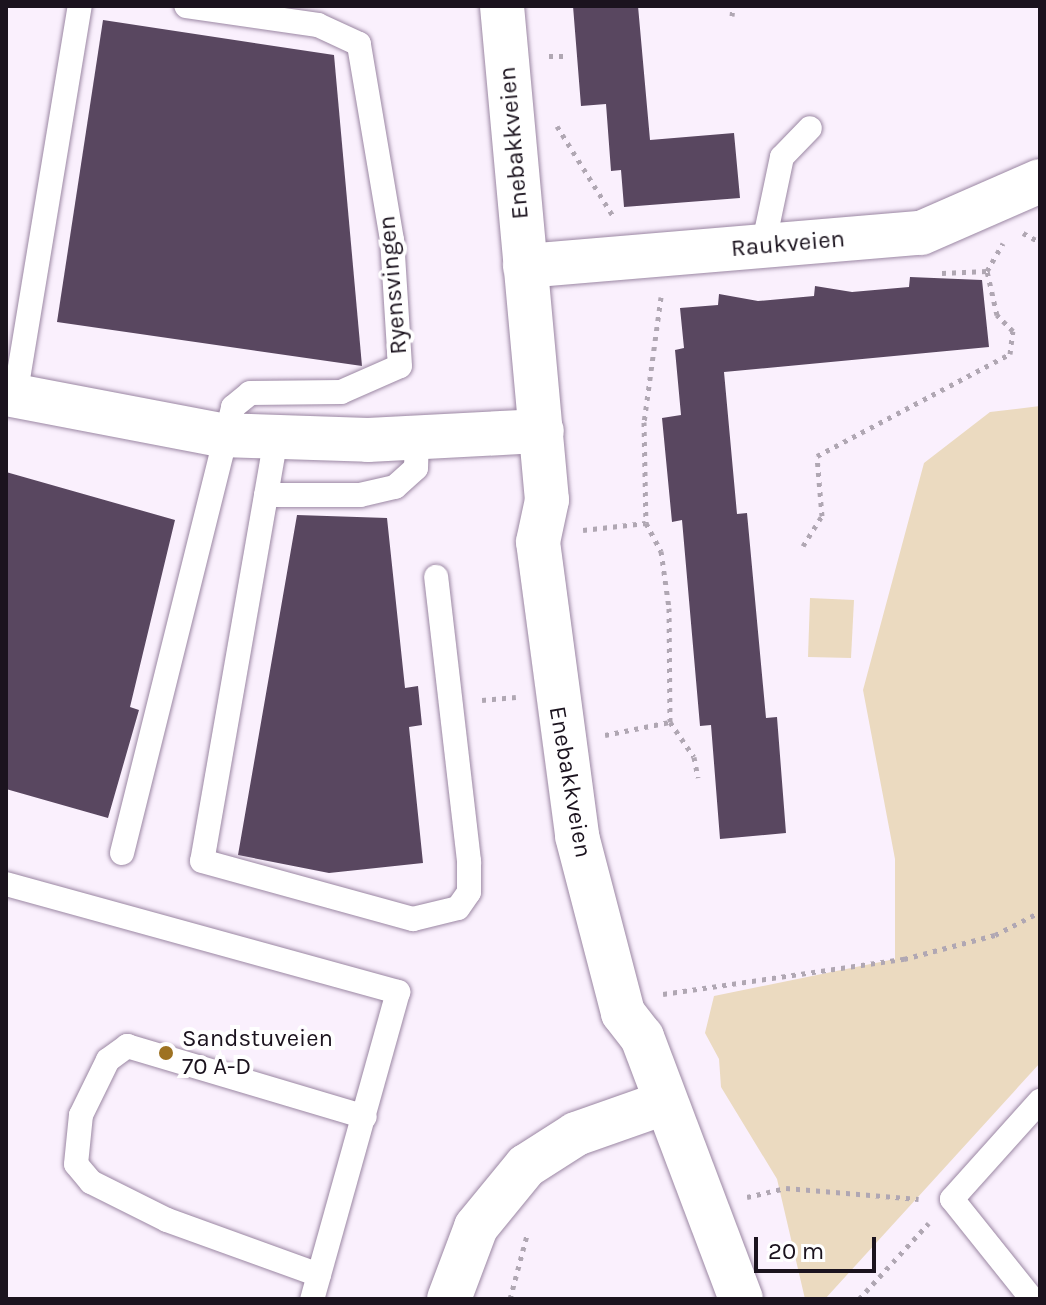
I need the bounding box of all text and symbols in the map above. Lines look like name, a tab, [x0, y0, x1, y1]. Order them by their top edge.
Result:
street label: Enebakkveien	[493, 65, 535, 221]
street label: Ryensvingen	[373, 214, 413, 356]
street label: Raukveien	[730, 225, 846, 263]
street label: Enebakkveien	[543, 704, 597, 860]
place label: Sandstuveien 70 A-D	[182, 1025, 333, 1081]
marker: Sandstuveien 70 A-D	[157, 1044, 175, 1062]
scale bar	[758, 1221, 880, 1271]
text: 20 m	[768, 1237, 824, 1265]

